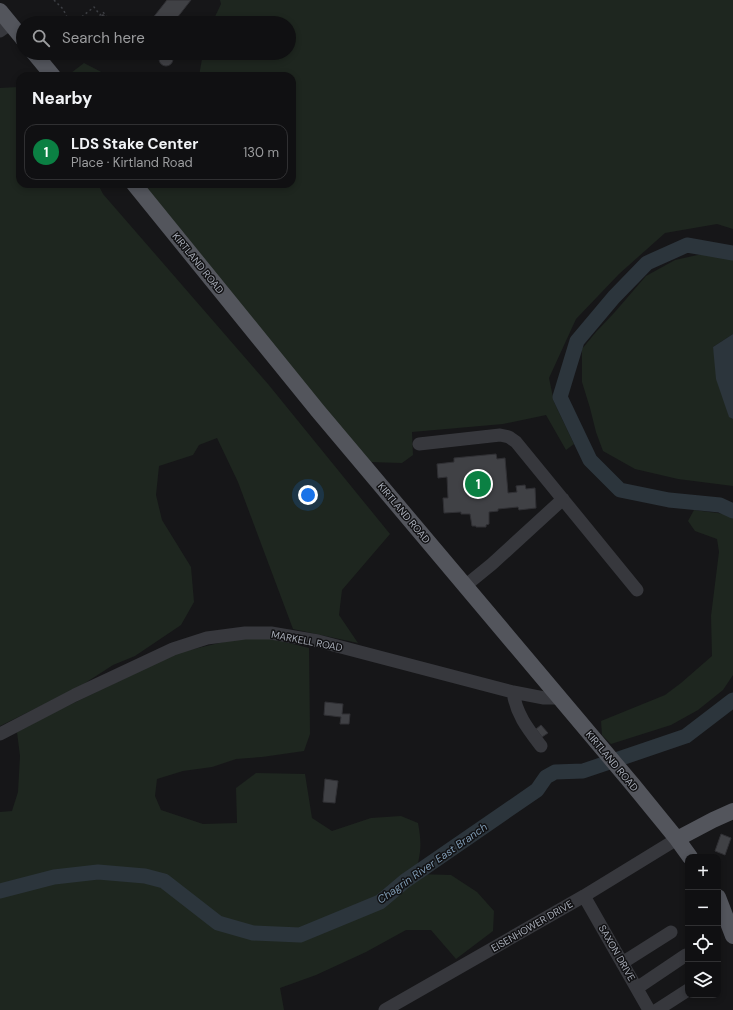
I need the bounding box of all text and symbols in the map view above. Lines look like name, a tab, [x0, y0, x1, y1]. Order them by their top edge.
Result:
search box	[16, 16, 296, 60]
icon: search	[30, 27, 52, 49]
text: Search here	[62, 28, 145, 48]
text: Nearby	[32, 87, 92, 109]
text: LDS Stake Center	[71, 134, 198, 154]
text: 1	[44, 144, 48, 161]
text: 130 m	[243, 144, 279, 161]
text: Place · Kirtland Road	[71, 154, 193, 171]
street label: KIRTLAND ROAD	[169, 230, 227, 296]
pin: 1	[465, 469, 491, 499]
street label: KIRTLAND ROAD	[375, 480, 433, 546]
your location	[298, 485, 318, 505]
street label: MARKELL ROAD	[270, 628, 344, 654]
street label: KIRTLAND ROAD	[583, 728, 641, 794]
water label: Chagrin River East Branch	[374, 820, 490, 906]
map controls	[685, 854, 721, 998]
button: +	[685, 854, 721, 890]
button: −	[685, 890, 721, 926]
street label: EISENHOWER DRIVE	[489, 897, 575, 955]
street label: SAXON DRIVE	[596, 923, 639, 984]
button: locate	[685, 926, 721, 962]
button: layers	[685, 962, 721, 998]

